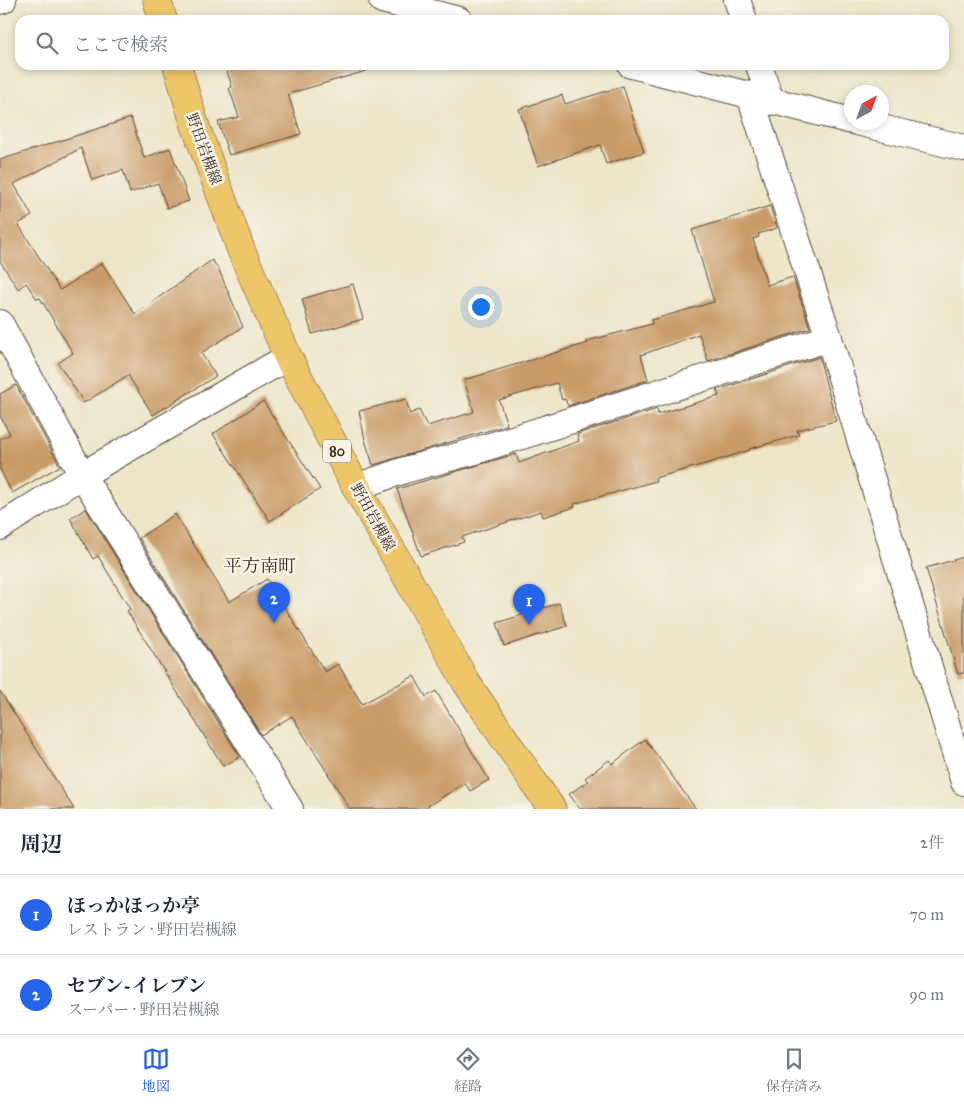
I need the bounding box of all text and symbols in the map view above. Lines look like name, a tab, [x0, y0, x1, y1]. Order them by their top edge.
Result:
search box	[15, 15, 949, 70]
icon: search	[33, 29, 61, 57]
text: ここで検索	[73, 33, 168, 56]
north arrow	[844, 85, 889, 130]
street label: 野田岩槻線	[183, 111, 225, 187]
your location	[468, 294, 494, 320]
road number: 80	[323, 440, 351, 462]
street label: 野田岩槻線	[347, 480, 399, 554]
district label: 平方南町	[224, 555, 296, 577]
pin: 2	[258, 582, 290, 623]
pin: 1	[513, 584, 545, 625]
text: 周辺	[20, 831, 62, 857]
text: 2件	[920, 833, 944, 852]
text: ほっかほっか亭	[67, 894, 200, 917]
text: 1	[33, 905, 39, 924]
text: 70 m	[909, 905, 944, 924]
text: レストラン · 野田岩槻線	[67, 920, 237, 939]
text: セブン-イレブン	[67, 974, 206, 997]
text: 2	[32, 985, 40, 1004]
text: 90 m	[909, 985, 944, 1004]
text: スーパー · 野田岩槻線	[67, 1000, 220, 1019]
tab: 地図	[142, 1045, 170, 1095]
tab: 経路	[454, 1045, 482, 1095]
tab: 保存済み	[766, 1045, 822, 1095]

